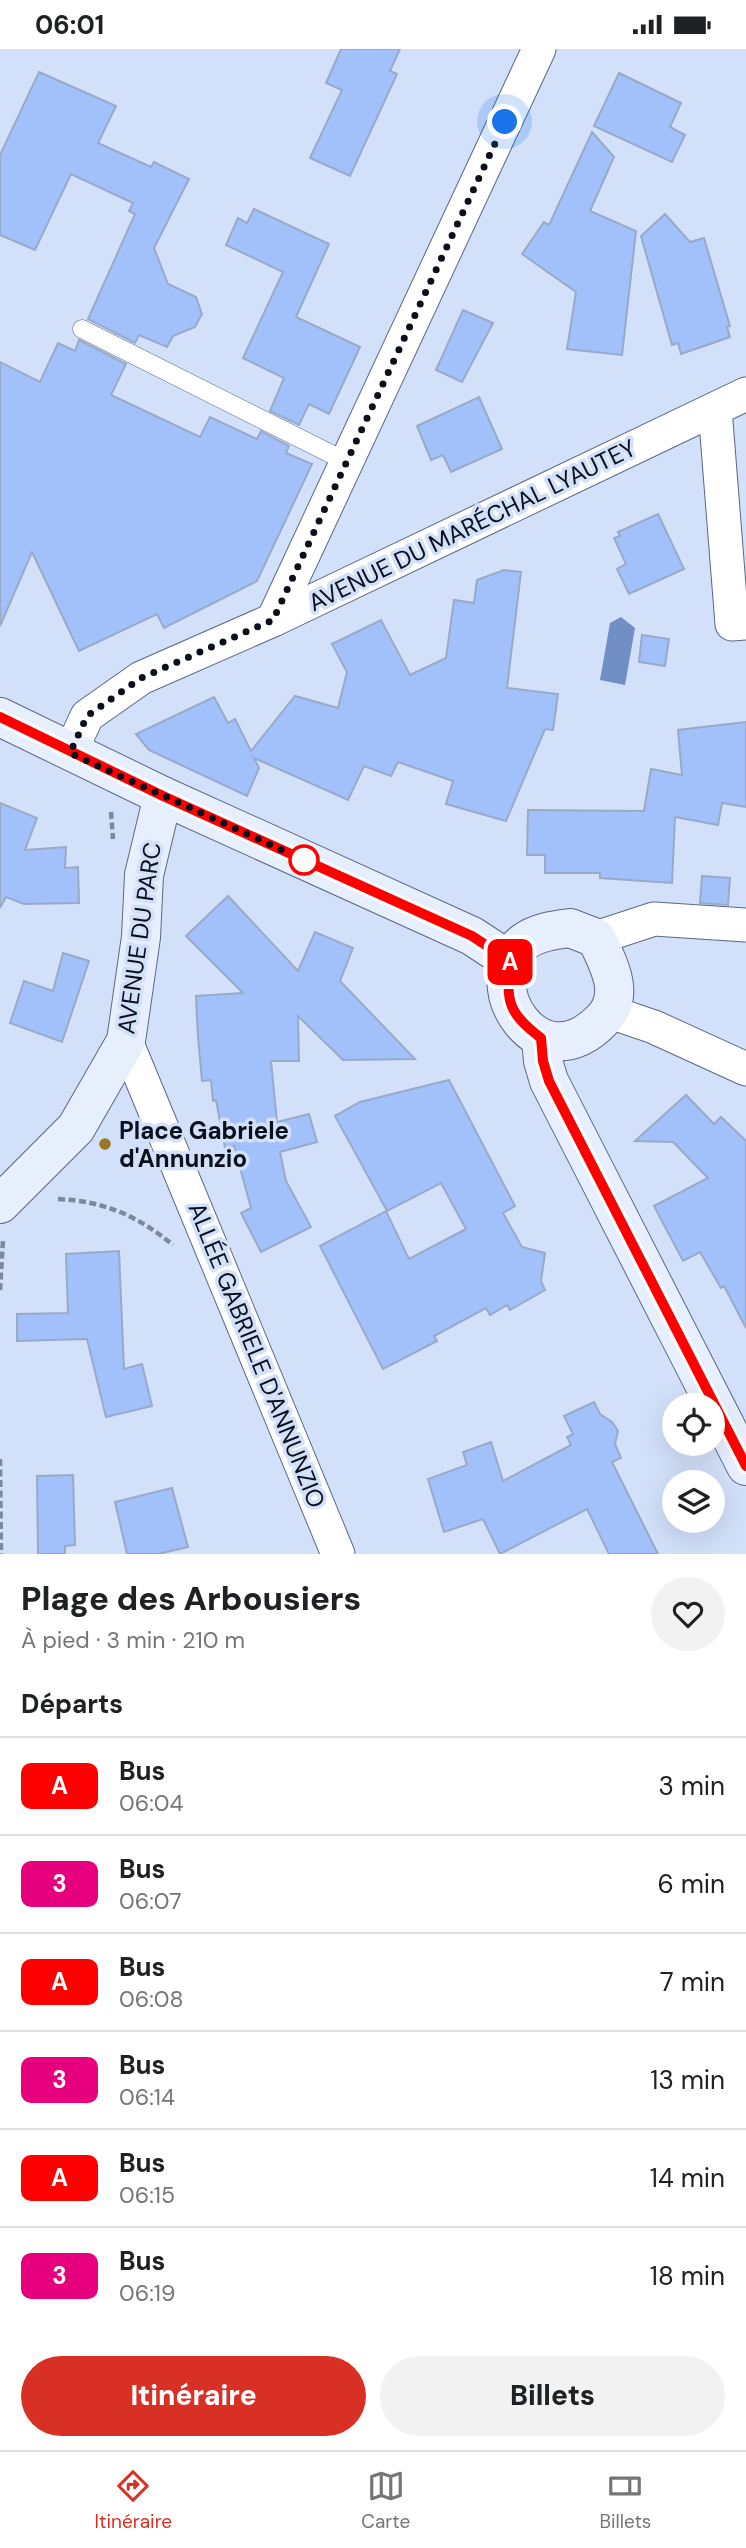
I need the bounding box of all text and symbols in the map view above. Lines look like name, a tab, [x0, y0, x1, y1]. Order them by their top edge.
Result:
text: 06:01	[35, 8, 104, 42]
your location	[487, 104, 522, 139]
street label: AVENUE DU MARÉCHAL LYAUTEY	[303, 432, 641, 618]
street label: AVENUE DU PARC	[110, 840, 168, 1036]
unlabelled marker	[289, 845, 319, 875]
line badge: A	[487, 939, 533, 985]
text: A	[501, 946, 519, 977]
place label: Place Gabriele d'Annunzio	[119, 1115, 289, 1174]
marker: Place Gabriele d'Annunzio	[97, 1136, 113, 1152]
street label: ALLÉE GABRIELE D'ANNUNZIO	[181, 1198, 333, 1512]
map controls	[662, 1393, 725, 1533]
button: locate	[662, 1393, 725, 1456]
button: layers	[662, 1470, 725, 1533]
text: Plage des Arbousiers	[21, 1577, 361, 1620]
button: heart	[651, 1577, 725, 1651]
text: À pied · 3 min · 210 m	[21, 1625, 245, 1655]
text: Départs	[21, 1687, 123, 1721]
text: Bus	[119, 1754, 165, 1788]
text: 3 min	[658, 1769, 725, 1803]
text: A	[51, 1770, 68, 1801]
text: 06:04	[119, 1788, 184, 1818]
text: Bus	[119, 1852, 165, 1886]
text: 6 min	[657, 1867, 725, 1901]
text: 3	[52, 1868, 67, 1899]
text: 06:07	[119, 1886, 182, 1916]
text: Bus	[119, 1950, 165, 1984]
text: 7 min	[660, 1965, 725, 1999]
text: A	[51, 1966, 68, 1997]
text: 06:08	[119, 1984, 184, 2014]
text: Bus	[119, 2048, 165, 2082]
text: 13 min	[650, 2063, 725, 2097]
text: 3	[52, 2064, 67, 2095]
text: 06:14	[119, 2082, 175, 2112]
text: Bus	[119, 2146, 165, 2180]
text: 14 min	[650, 2161, 725, 2195]
text: A	[51, 2162, 68, 2193]
text: 06:15	[119, 2180, 175, 2210]
text: Bus	[119, 2244, 165, 2278]
text: 18 min	[650, 2259, 725, 2293]
text: 3	[52, 2260, 67, 2291]
text: 06:19	[119, 2278, 175, 2308]
button: Itinéraire	[21, 2356, 366, 2436]
button: Billets	[380, 2356, 725, 2436]
tab: Itinéraire	[95, 2467, 172, 2534]
tab: Carte	[361, 2467, 410, 2534]
tab: Billets	[599, 2467, 651, 2534]

